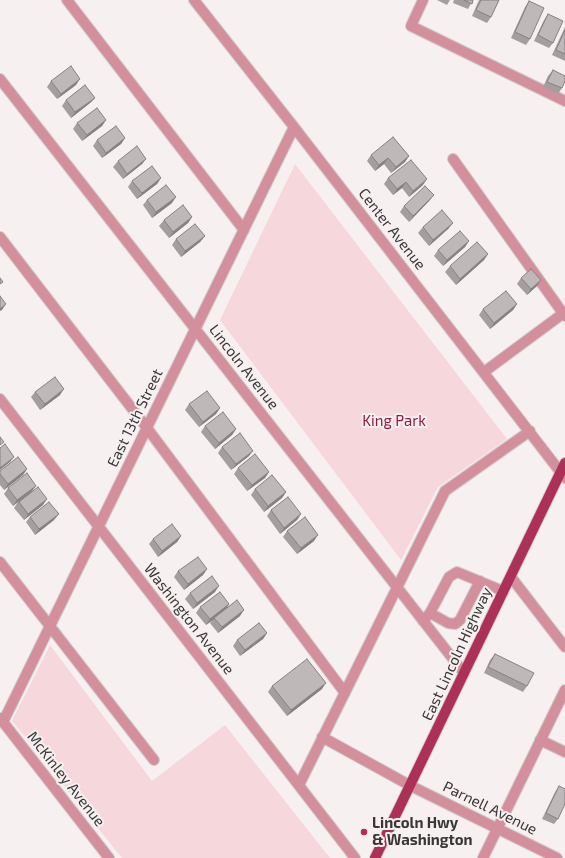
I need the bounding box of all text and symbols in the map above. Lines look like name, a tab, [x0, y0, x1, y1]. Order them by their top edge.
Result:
street label: Center Avenue	[355, 185, 429, 273]
street label: Lincoln Avenue	[205, 321, 283, 413]
street label: East 13th Street	[103, 366, 167, 470]
park label: King Park	[362, 412, 426, 430]
street label: Washington Avenue	[140, 560, 238, 678]
street label: East Lincoln Highway	[418, 584, 496, 724]
street label: McKinley Avenue	[23, 728, 109, 830]
street label: Parnell Avenue	[440, 777, 540, 839]
place label: Lincoln Hwy & Washington	[372, 814, 473, 849]
marker: Lincoln Hwy & Washington	[359, 827, 369, 837]

